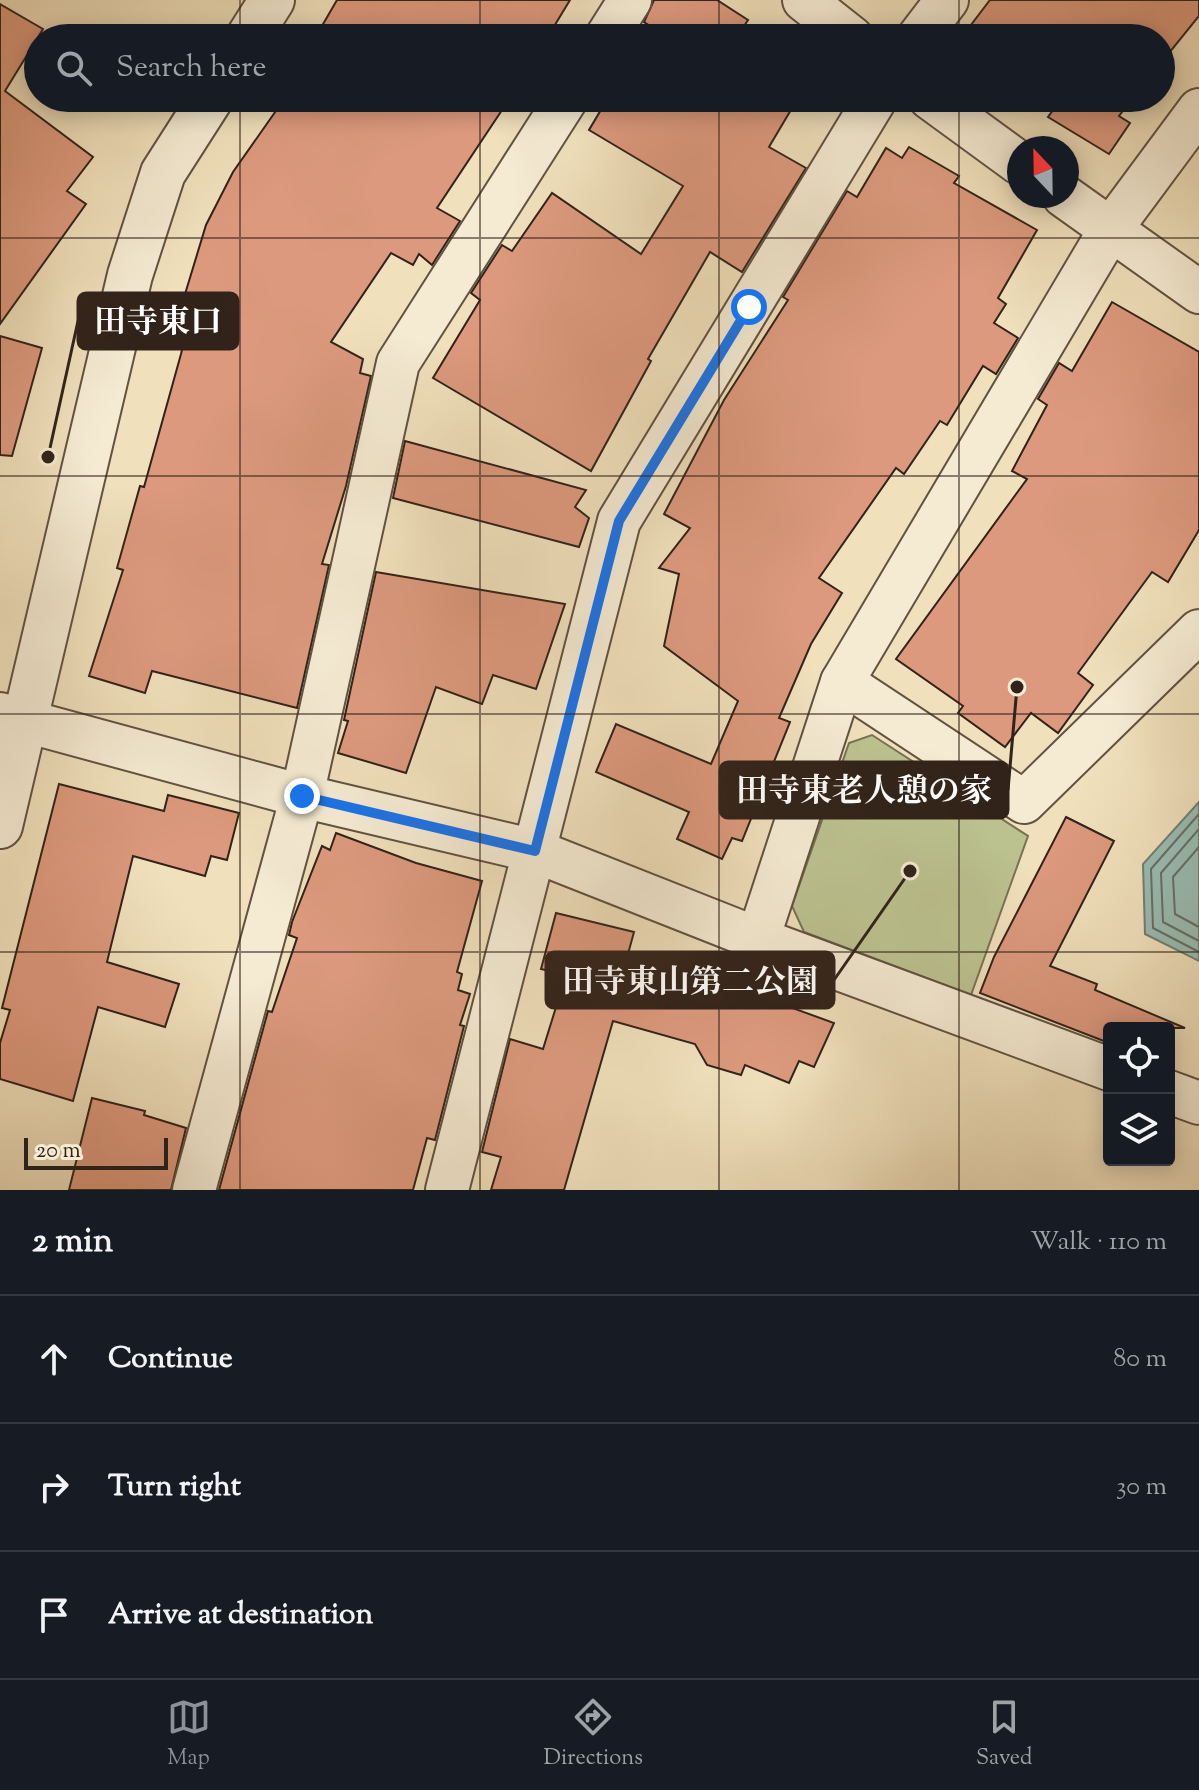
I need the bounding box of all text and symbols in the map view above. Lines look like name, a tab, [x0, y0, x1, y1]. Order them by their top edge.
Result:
search box	[24, 24, 1175, 112]
icon: search	[52, 46, 96, 90]
text: Search here	[116, 47, 266, 90]
north arrow	[1007, 136, 1079, 208]
route start	[731, 289, 767, 325]
callout: 田寺東口	[78, 293, 238, 349]
text: 田寺東口	[94, 301, 222, 347]
callout: 田寺東老人憩の家	[720, 762, 1008, 818]
text: 田寺東老人憩の家	[736, 770, 992, 816]
route end	[284, 778, 320, 814]
callout: 田寺東山第二公園	[546, 952, 834, 1008]
text: 田寺東山第二公園	[562, 961, 818, 1007]
map controls	[1103, 1022, 1175, 1166]
button: locate	[1103, 1022, 1175, 1094]
button: layers	[1103, 1094, 1175, 1166]
scale bar	[24, 1134, 168, 1170]
text: 20 m	[36, 1136, 81, 1168]
text: 2 min	[32, 1218, 113, 1267]
text: Walk · 110 m	[1030, 1224, 1167, 1261]
icon: ahead	[32, 1337, 76, 1381]
text: Continue	[108, 1338, 233, 1381]
text: 80 m	[1113, 1341, 1167, 1378]
icon: right	[32, 1465, 76, 1509]
text: Turn right	[108, 1466, 241, 1509]
text: 30 m	[1116, 1469, 1167, 1506]
icon: arrive	[32, 1593, 76, 1637]
text: Arrive at destination	[108, 1594, 373, 1637]
tab: Map	[167, 1695, 211, 1775]
tab: Directions	[544, 1695, 643, 1775]
tab: Saved	[976, 1695, 1032, 1775]

